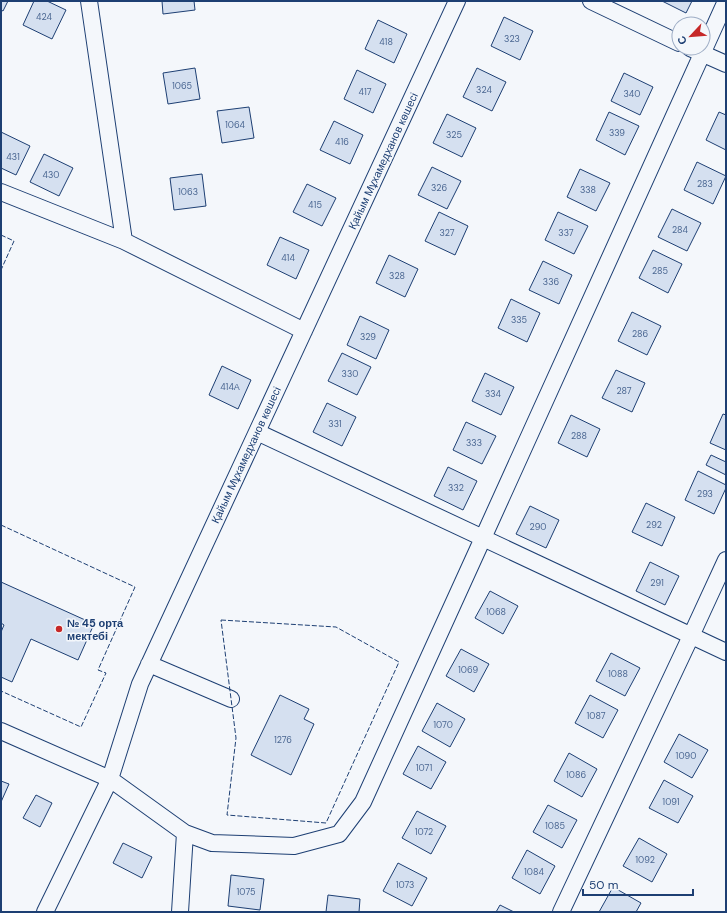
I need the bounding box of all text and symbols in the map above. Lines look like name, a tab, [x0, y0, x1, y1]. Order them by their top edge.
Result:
house number: 424	[36, 11, 53, 23]
north arrow	[671, 16, 711, 56]
house number: 323	[504, 33, 520, 45]
text: С	[674, 34, 690, 47]
house number: 418	[379, 36, 393, 48]
house number: 1065	[172, 80, 192, 92]
house number: 324	[476, 84, 492, 96]
house number: 417	[358, 86, 372, 98]
house number: 340	[624, 88, 640, 100]
street label: Қайым Мұхамедханов көшесі	[345, 90, 421, 232]
house number: 1064	[225, 119, 246, 131]
house number: 339	[609, 127, 625, 139]
house number: 325	[446, 129, 462, 141]
house number: 416	[335, 136, 349, 148]
house number: 431	[6, 151, 20, 163]
house number: 430	[43, 169, 59, 181]
house number: 283	[697, 178, 713, 190]
house number: 326	[431, 182, 447, 194]
house number: 338	[580, 184, 596, 196]
house number: 1063	[178, 186, 198, 198]
house number: 415	[308, 199, 322, 211]
house number: 284	[672, 224, 689, 236]
house number: 327	[439, 227, 455, 239]
house number: 337	[558, 227, 574, 239]
house number: 414	[281, 252, 295, 264]
house number: 285	[652, 265, 668, 277]
house number: 328	[389, 270, 405, 282]
house number: 336	[543, 276, 559, 288]
house number: 335	[511, 314, 527, 326]
house number: 286	[632, 328, 648, 340]
house number: 329	[360, 331, 376, 343]
house number: 330	[342, 368, 358, 380]
house number: 414А	[220, 381, 240, 393]
street label: Қайым Мұхамедханов көшесі	[208, 384, 284, 526]
house number: 287	[616, 385, 632, 397]
house number: 334	[485, 388, 502, 400]
house number: 331	[328, 418, 342, 430]
house number: 288	[571, 430, 587, 442]
house number: 333	[466, 437, 482, 449]
house number: 332	[448, 482, 464, 494]
house number: 293	[697, 488, 713, 500]
house number: 292	[646, 519, 662, 531]
house number: 290	[530, 521, 546, 533]
house number: 291	[650, 577, 664, 589]
house number: 1068	[486, 606, 506, 618]
place label: № 45 орта мектебі	[67, 616, 124, 643]
marker: № 45 орта мектебі	[54, 624, 64, 634]
house number: 1069	[458, 664, 478, 676]
house number: 1088	[608, 668, 628, 680]
house number: 1087	[586, 710, 606, 722]
house number: 1070	[433, 719, 453, 731]
house number: 1276	[274, 734, 292, 746]
house number: 1090	[676, 750, 696, 762]
house number: 1071	[416, 762, 432, 774]
house number: 1086	[566, 769, 586, 781]
house number: 1091	[662, 796, 680, 808]
house number: 1085	[545, 820, 565, 832]
house number: 1072	[415, 826, 433, 838]
house number: 1092	[635, 854, 655, 866]
house number: 1084	[524, 866, 544, 878]
scale bar	[583, 871, 693, 897]
text: 50 m	[589, 877, 618, 893]
house number: 1073	[396, 879, 414, 891]
house number: 1075	[237, 886, 255, 898]

